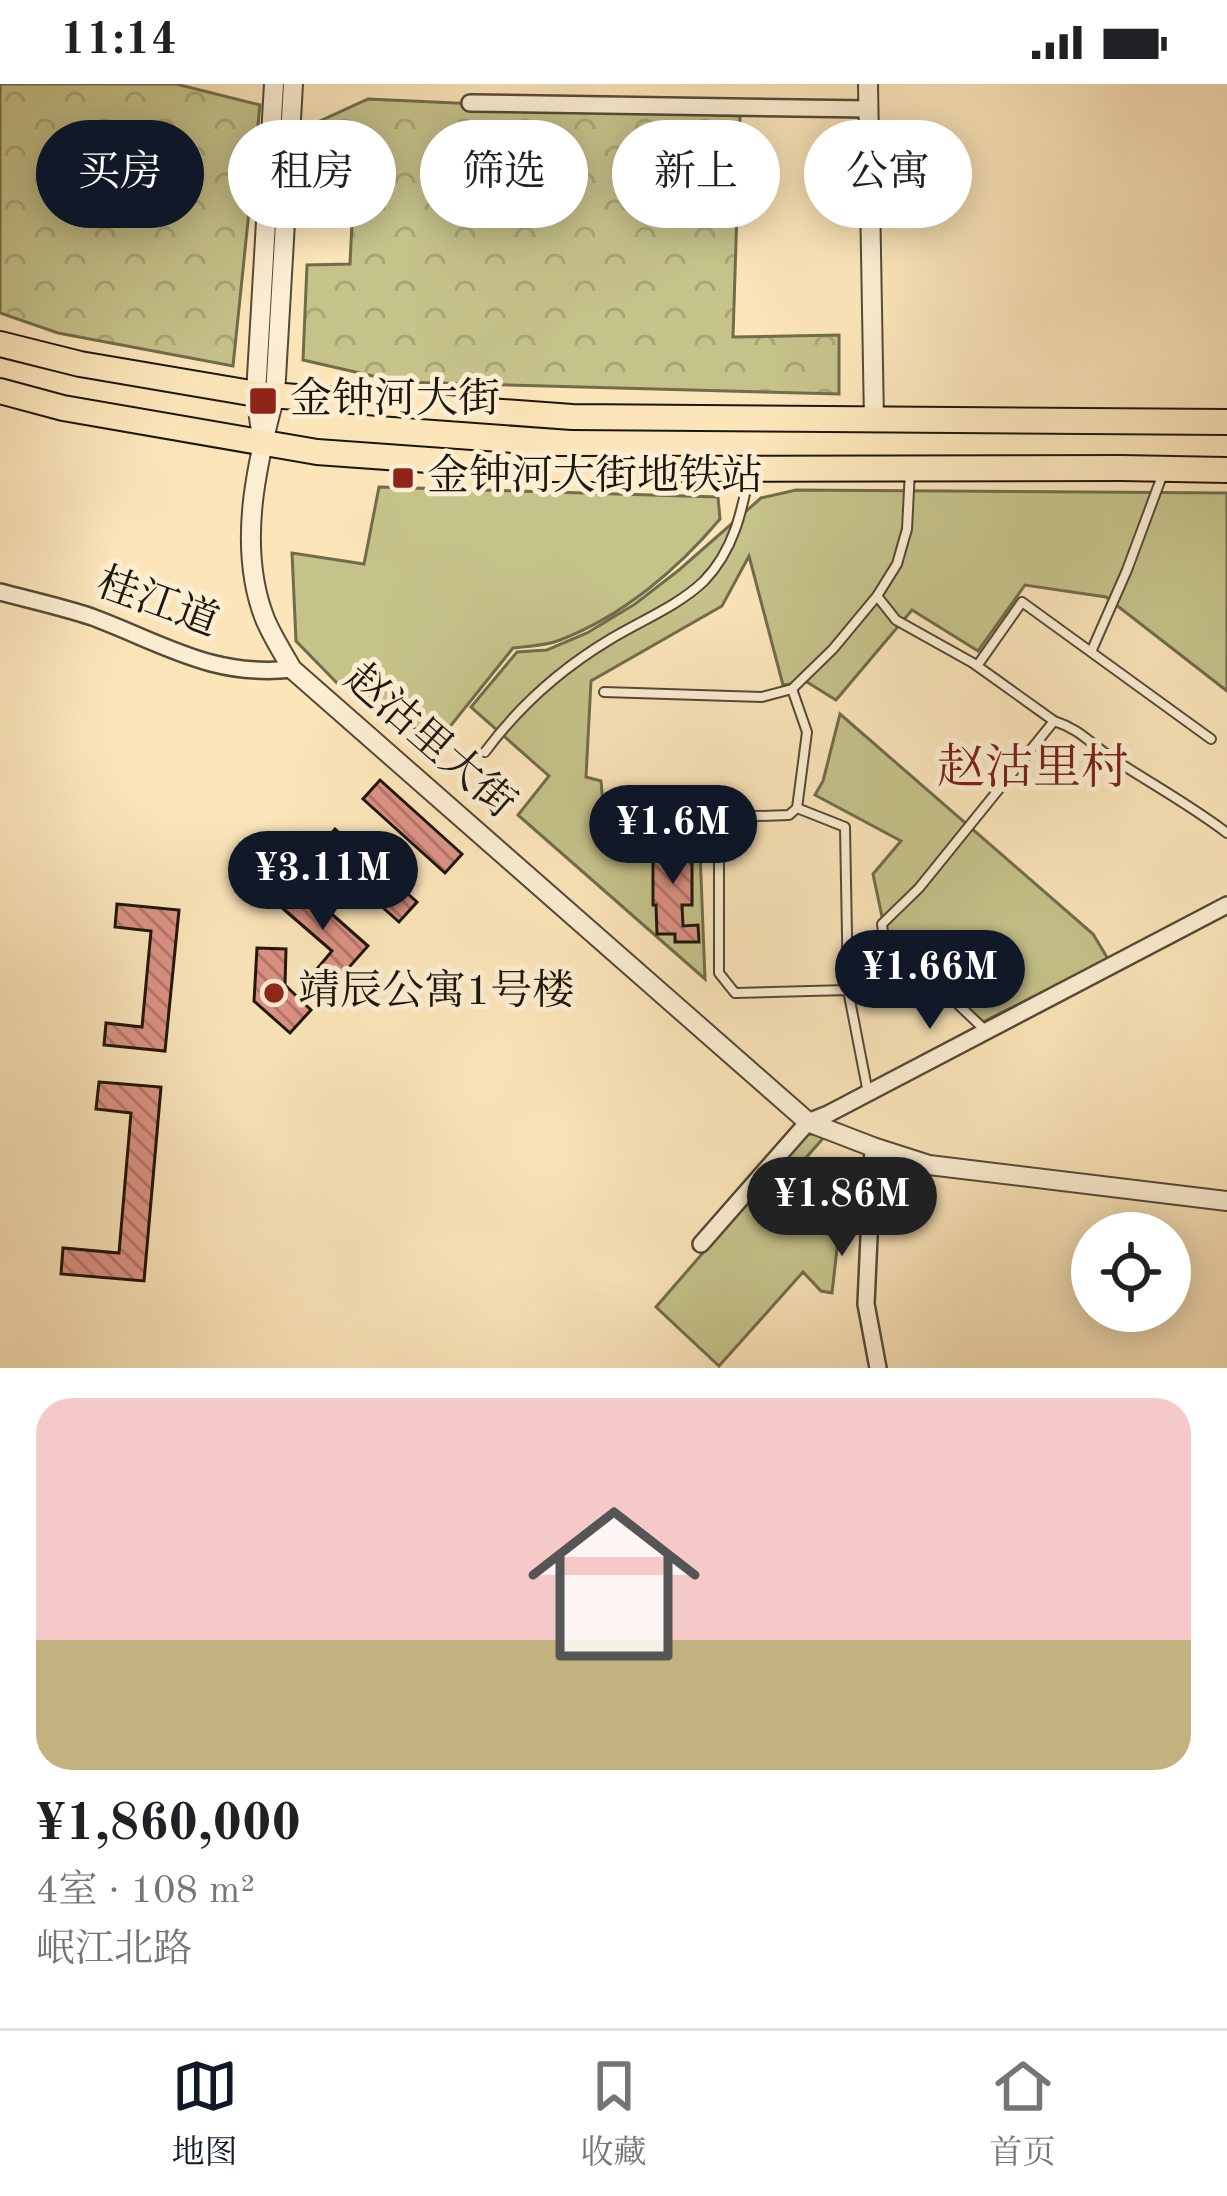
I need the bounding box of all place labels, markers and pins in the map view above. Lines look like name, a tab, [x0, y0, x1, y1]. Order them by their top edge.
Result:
place label: 金钟河大街	[290, 376, 500, 422]
marker: 金钟河大街	[247, 385, 279, 417]
place label: 金钟河大街地铁站	[427, 453, 763, 499]
marker: 金钟河大街地铁站	[390, 465, 416, 491]
pin: ¥1.6M	[589, 785, 757, 887]
pin: ¥3.11M	[225, 831, 421, 933]
pin: ¥1.66M	[832, 930, 1028, 1032]
place label: 靖辰公寓1号楼	[298, 968, 574, 1014]
marker: 靖辰公寓1号楼	[261, 980, 287, 1006]
pin: ¥1.86M	[744, 1157, 940, 1259]

